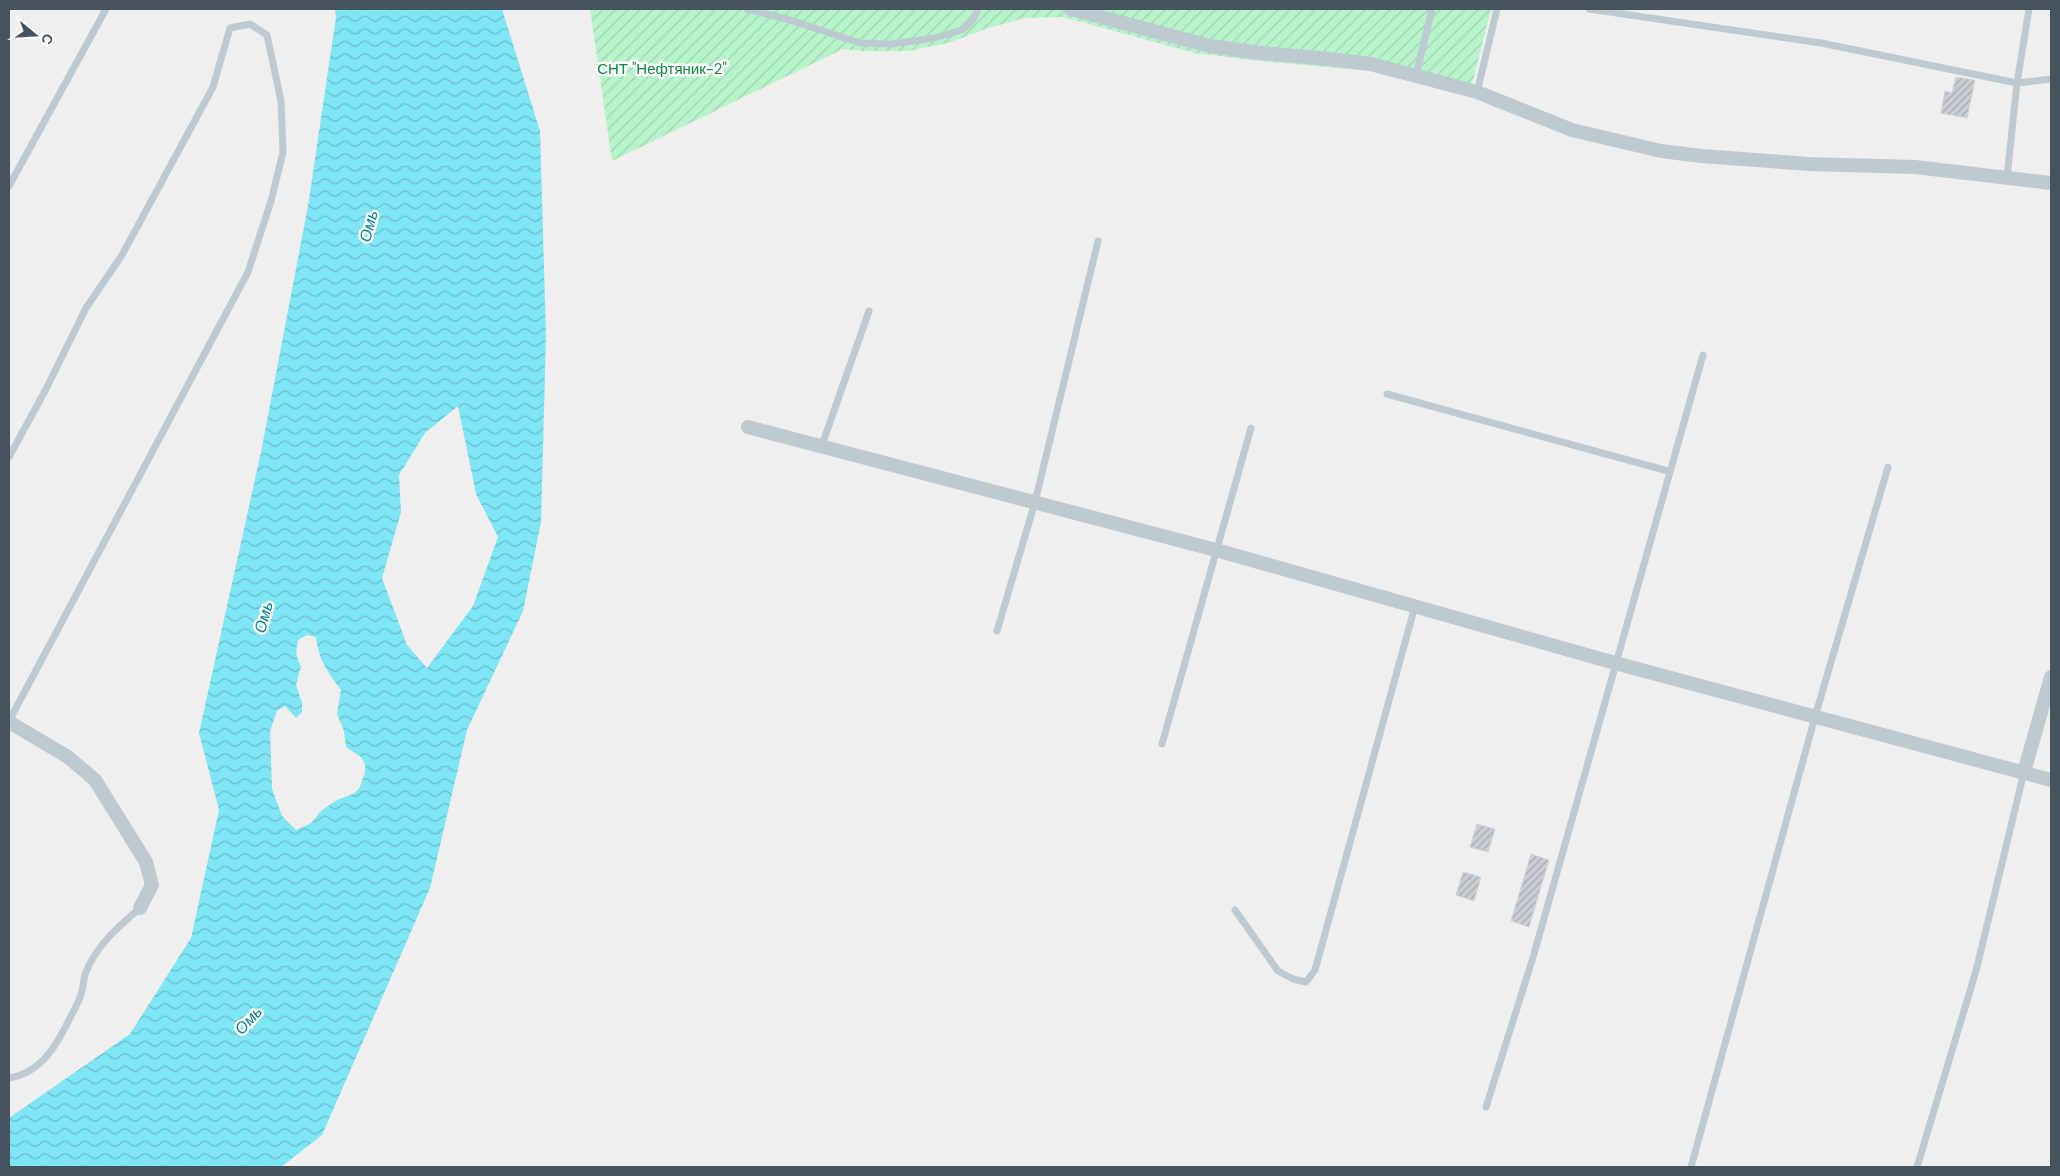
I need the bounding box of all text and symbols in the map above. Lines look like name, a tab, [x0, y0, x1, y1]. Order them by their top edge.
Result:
north arrow	[10, 10, 60, 60]
text: С	[37, 31, 57, 47]
park label: СНТ "Нефтяник-2"	[597, 59, 727, 79]
water label: Омь	[354, 208, 383, 244]
water label: Омь	[249, 599, 278, 635]
water label: Омь	[230, 1001, 267, 1039]

